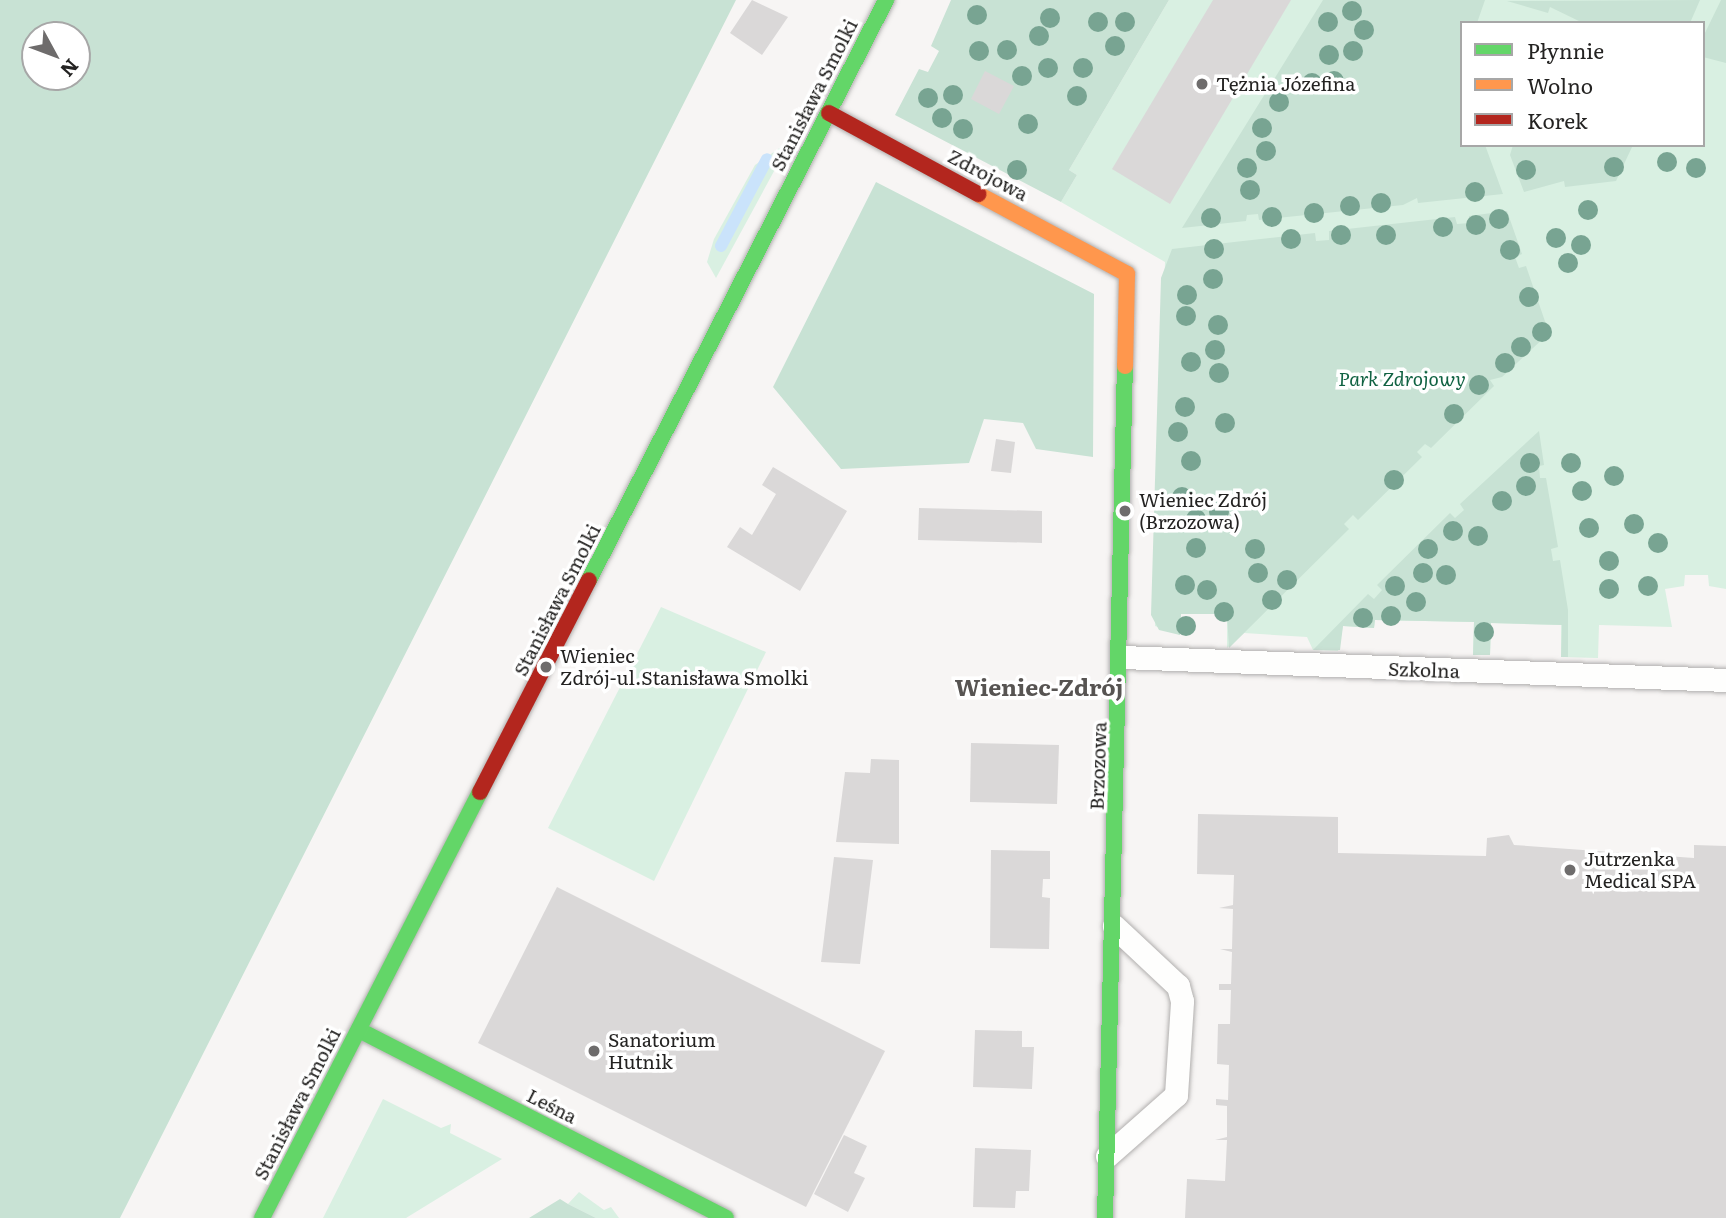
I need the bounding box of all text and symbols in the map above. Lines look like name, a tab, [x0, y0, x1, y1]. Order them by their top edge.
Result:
street label: Stanisława Smolki	[766, 15, 862, 175]
north arrow	[21, 21, 91, 91]
legend	[1460, 21, 1705, 147]
text: Płynnie	[1527, 34, 1604, 65]
text: N	[55, 53, 86, 84]
text: Wolno	[1527, 69, 1593, 100]
place label: Tężnia Józefina	[1216, 73, 1355, 95]
marker: Tężnia Józefina	[1194, 76, 1210, 92]
text: Korek	[1527, 104, 1588, 135]
street label: Zdrojowa	[944, 144, 1032, 206]
park label: Park Zdrojowy	[1338, 368, 1466, 390]
place label: Wieniec Zdrój (Brzozowa)	[1139, 489, 1267, 533]
marker: Wieniec Zdrój (Brzozowa)	[1117, 503, 1133, 519]
street label: Stanisława Smolki	[509, 520, 605, 680]
place label: Wieniec Zdrój-ul.Stanisława Smolki	[560, 645, 808, 689]
street label: Szkolna	[1388, 657, 1460, 683]
marker: Wieniec Zdrój-ul.Stanisława Smolki	[538, 659, 554, 675]
district label: Wieniec-Zdrój	[955, 672, 1123, 700]
street label: Brzozowa	[1085, 721, 1111, 811]
place label: Jutrzenka Medical SPA	[1584, 848, 1696, 892]
marker: Jutrzenka Medical SPA	[1562, 862, 1578, 878]
street label: Stanisława Smolki	[249, 1024, 345, 1184]
place label: Sanatorium Hutnik	[608, 1029, 716, 1073]
marker: Sanatorium Hutnik	[586, 1043, 602, 1059]
street label: Leśna	[523, 1084, 581, 1128]

